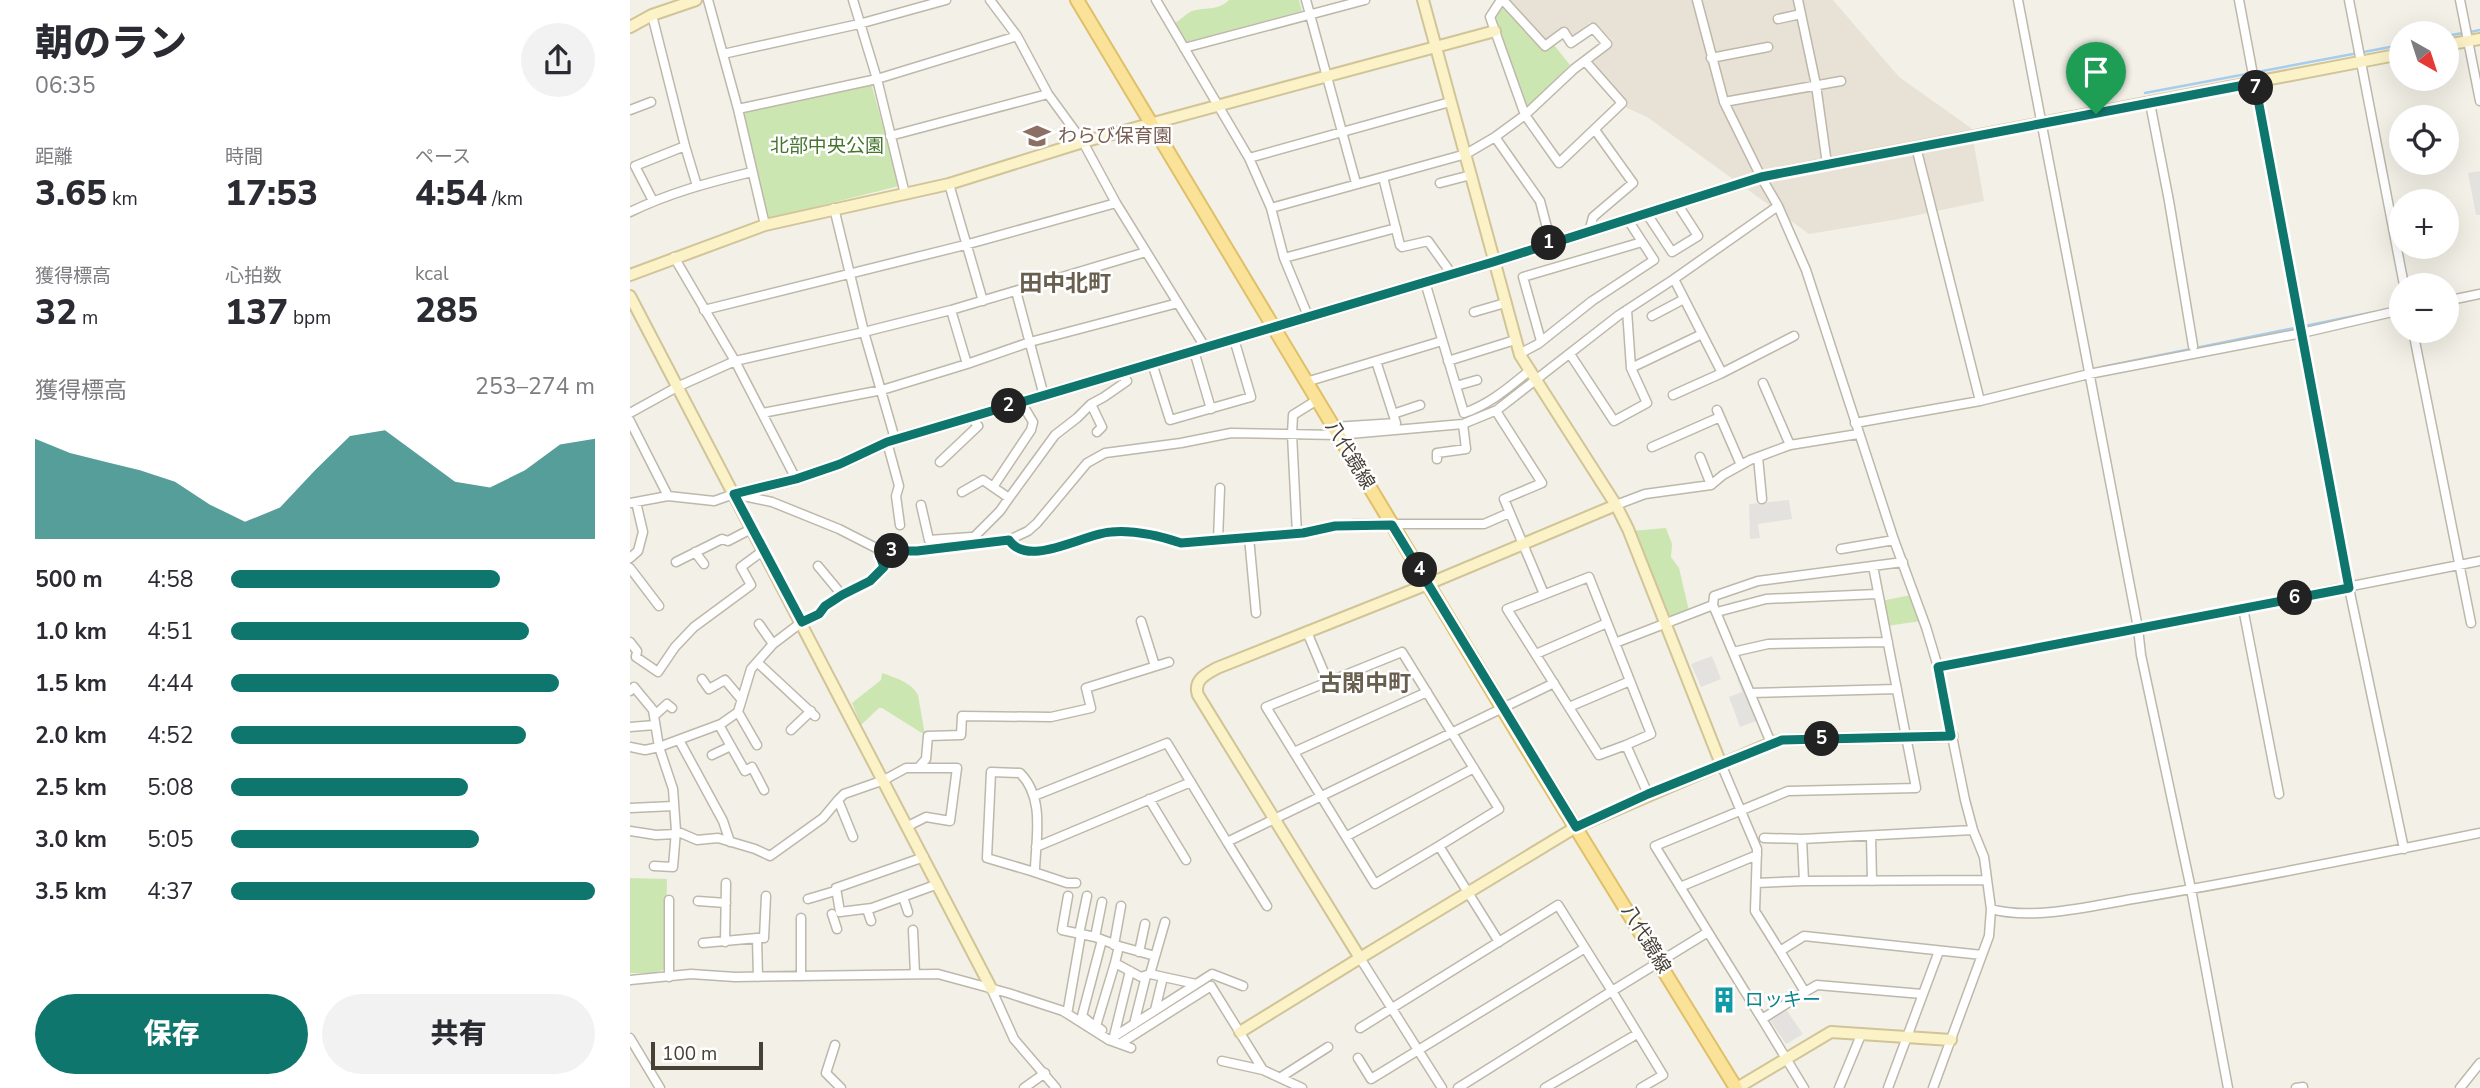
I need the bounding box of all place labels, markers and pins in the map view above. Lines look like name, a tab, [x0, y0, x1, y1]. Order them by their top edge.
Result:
pin	[2066, 42, 2126, 114]
pin: 7	[2238, 70, 2274, 106]
school or university icon: わらび保育園	[1022, 121, 1052, 151]
place label: わらび保育園	[1058, 123, 1172, 149]
pin: 1	[1532, 226, 1566, 260]
pin: 2	[992, 388, 1026, 424]
pin: 3	[874, 534, 910, 568]
pin: 4	[1402, 552, 1438, 588]
pin: 6	[2278, 580, 2312, 616]
pin: 5	[1804, 722, 1840, 756]
building icon: ロッキー	[1709, 985, 1739, 1015]
place label: ロッキー	[1745, 987, 1821, 1013]

